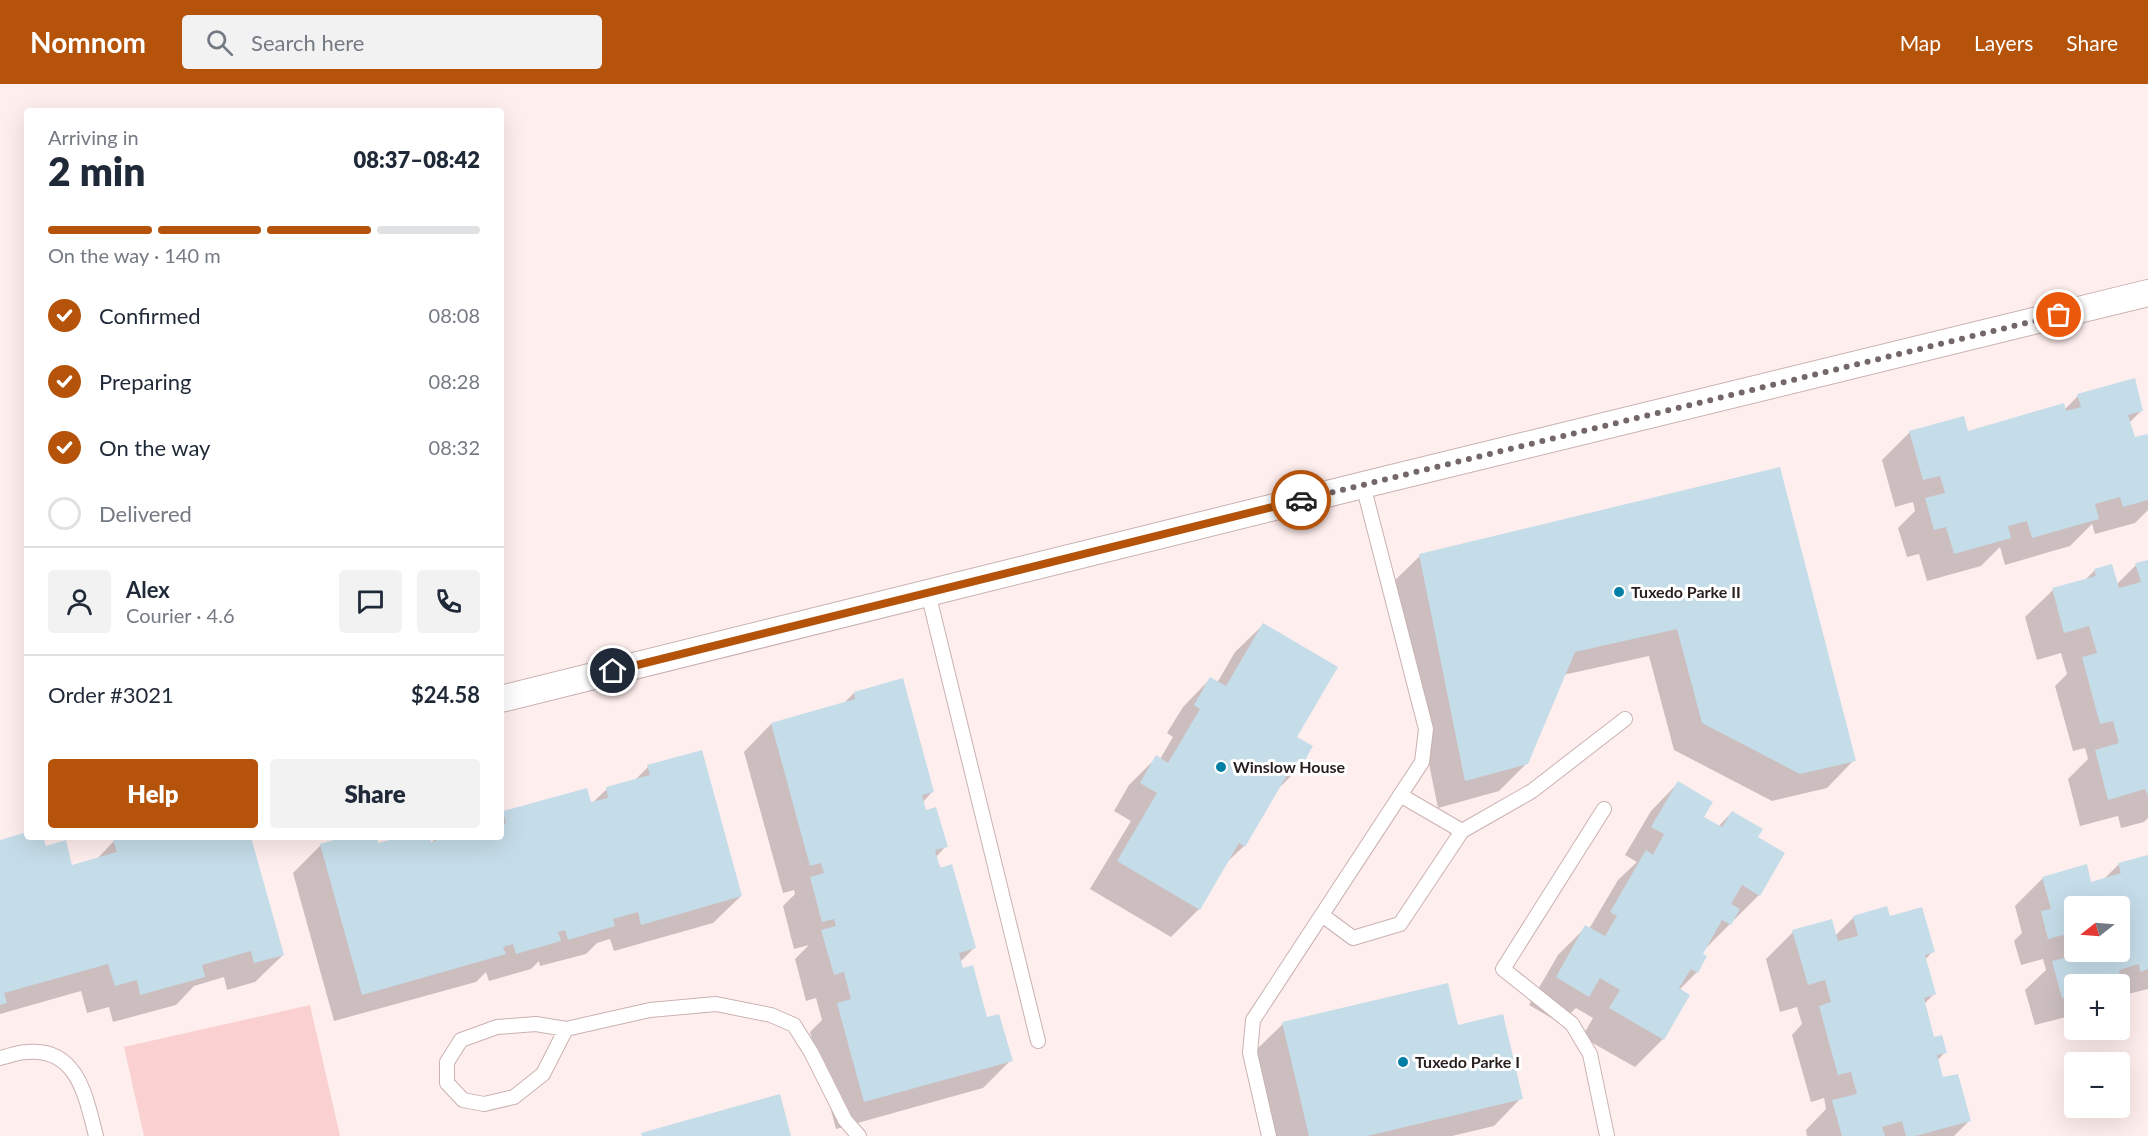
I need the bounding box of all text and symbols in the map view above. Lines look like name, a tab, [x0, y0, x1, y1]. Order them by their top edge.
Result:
search box	[182, 15, 602, 69]
text: Nomnom	[30, 25, 146, 59]
icon: search	[203, 26, 236, 59]
text: Search here	[251, 29, 364, 56]
text: Map	[1900, 30, 1941, 55]
text: Layers	[1974, 30, 2033, 55]
text: Share	[2066, 30, 2118, 55]
text: Arriving in	[48, 125, 139, 149]
text: 08:37–08:42	[354, 146, 480, 173]
text: 2 min	[48, 148, 145, 194]
text: On the way · 140 m	[48, 243, 221, 267]
pin	[2033, 289, 2084, 340]
icon: bag	[2042, 298, 2075, 331]
icon: check	[48, 299, 81, 332]
text: Confirmed	[99, 302, 201, 329]
text: 08:08	[429, 303, 480, 327]
icon: check	[48, 365, 81, 398]
text: Preparing	[99, 368, 191, 395]
text: 08:28	[429, 369, 480, 393]
icon: check	[48, 431, 81, 464]
text: On the way	[99, 434, 210, 461]
text: 08:32	[429, 435, 480, 459]
courier	[1271, 470, 1331, 530]
icon: car	[1285, 484, 1318, 517]
text: Delivered	[99, 500, 192, 527]
button: person	[48, 570, 111, 633]
button: chat	[339, 570, 402, 633]
button: phone	[417, 570, 480, 633]
text: Alex	[126, 576, 170, 603]
place label: Tuxedo Parke II	[1631, 582, 1741, 601]
marker: Tuxedo Parke II	[1612, 585, 1626, 599]
text: Courier · 4.6	[126, 603, 235, 627]
pin	[587, 645, 638, 696]
icon: home	[596, 654, 629, 687]
text: Order #3021	[48, 681, 174, 708]
text: $24.58	[411, 681, 480, 708]
place label: Winslow House	[1233, 757, 1346, 776]
button: Help	[48, 759, 258, 828]
button: Share	[270, 759, 480, 828]
marker: Winslow House	[1214, 760, 1228, 774]
north arrow	[2064, 896, 2130, 962]
map controls	[2064, 896, 2130, 1118]
button: +	[2064, 974, 2130, 1040]
place label: Tuxedo Parke I	[1415, 1052, 1520, 1071]
button: −	[2064, 1052, 2130, 1118]
marker: Tuxedo Parke I	[1396, 1055, 1410, 1069]

